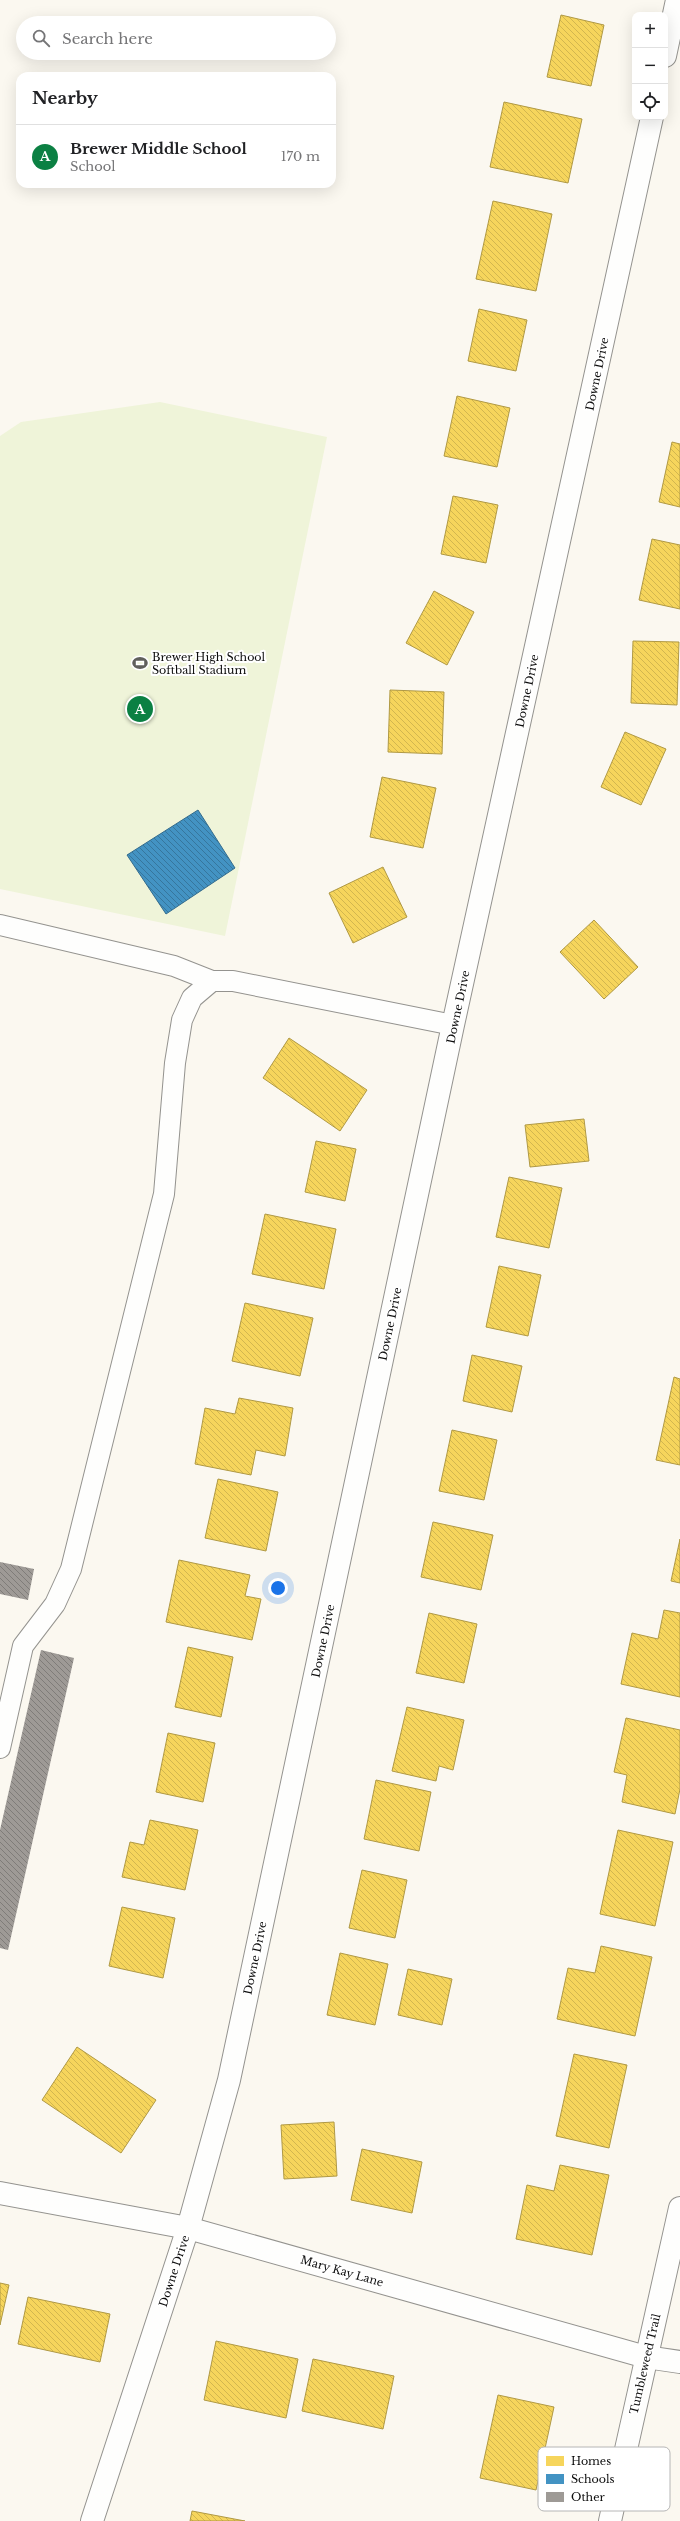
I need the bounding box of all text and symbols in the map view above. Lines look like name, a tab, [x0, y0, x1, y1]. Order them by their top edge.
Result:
map controls	[632, 12, 668, 120]
button: +	[632, 12, 668, 48]
search box	[16, 16, 336, 60]
icon: search	[30, 27, 52, 49]
text: Search here	[62, 29, 153, 48]
button: −	[632, 48, 668, 84]
button: locate	[632, 84, 668, 120]
text: Nearby	[32, 88, 98, 109]
text: Brewer Middle School	[70, 139, 247, 158]
text: A	[40, 148, 50, 165]
text: 170 m	[281, 148, 320, 165]
text: School	[70, 158, 116, 175]
street label: Downe Drive	[582, 336, 612, 412]
place label: Brewer High School Softball Stadium	[152, 650, 266, 677]
street label: Downe Drive	[512, 653, 542, 729]
sports icon: Brewer High School Softball Stadium	[131, 654, 149, 672]
pin: A	[127, 694, 153, 724]
street label: Downe Drive	[443, 969, 473, 1045]
street label: Downe Drive	[375, 1286, 405, 1362]
your location	[268, 1578, 288, 1598]
street label: Downe Drive	[308, 1603, 338, 1679]
street label: Downe Drive	[240, 1920, 270, 1996]
street label: Downe Drive	[156, 2233, 192, 2309]
street label: Mary Kay Lane	[299, 2252, 385, 2290]
street label: Tumbleweed Trail	[627, 2312, 664, 2416]
legend	[538, 2447, 670, 2511]
text: Homes	[571, 2454, 611, 2468]
text: Schools	[571, 2472, 615, 2486]
text: Other	[571, 2490, 605, 2504]

